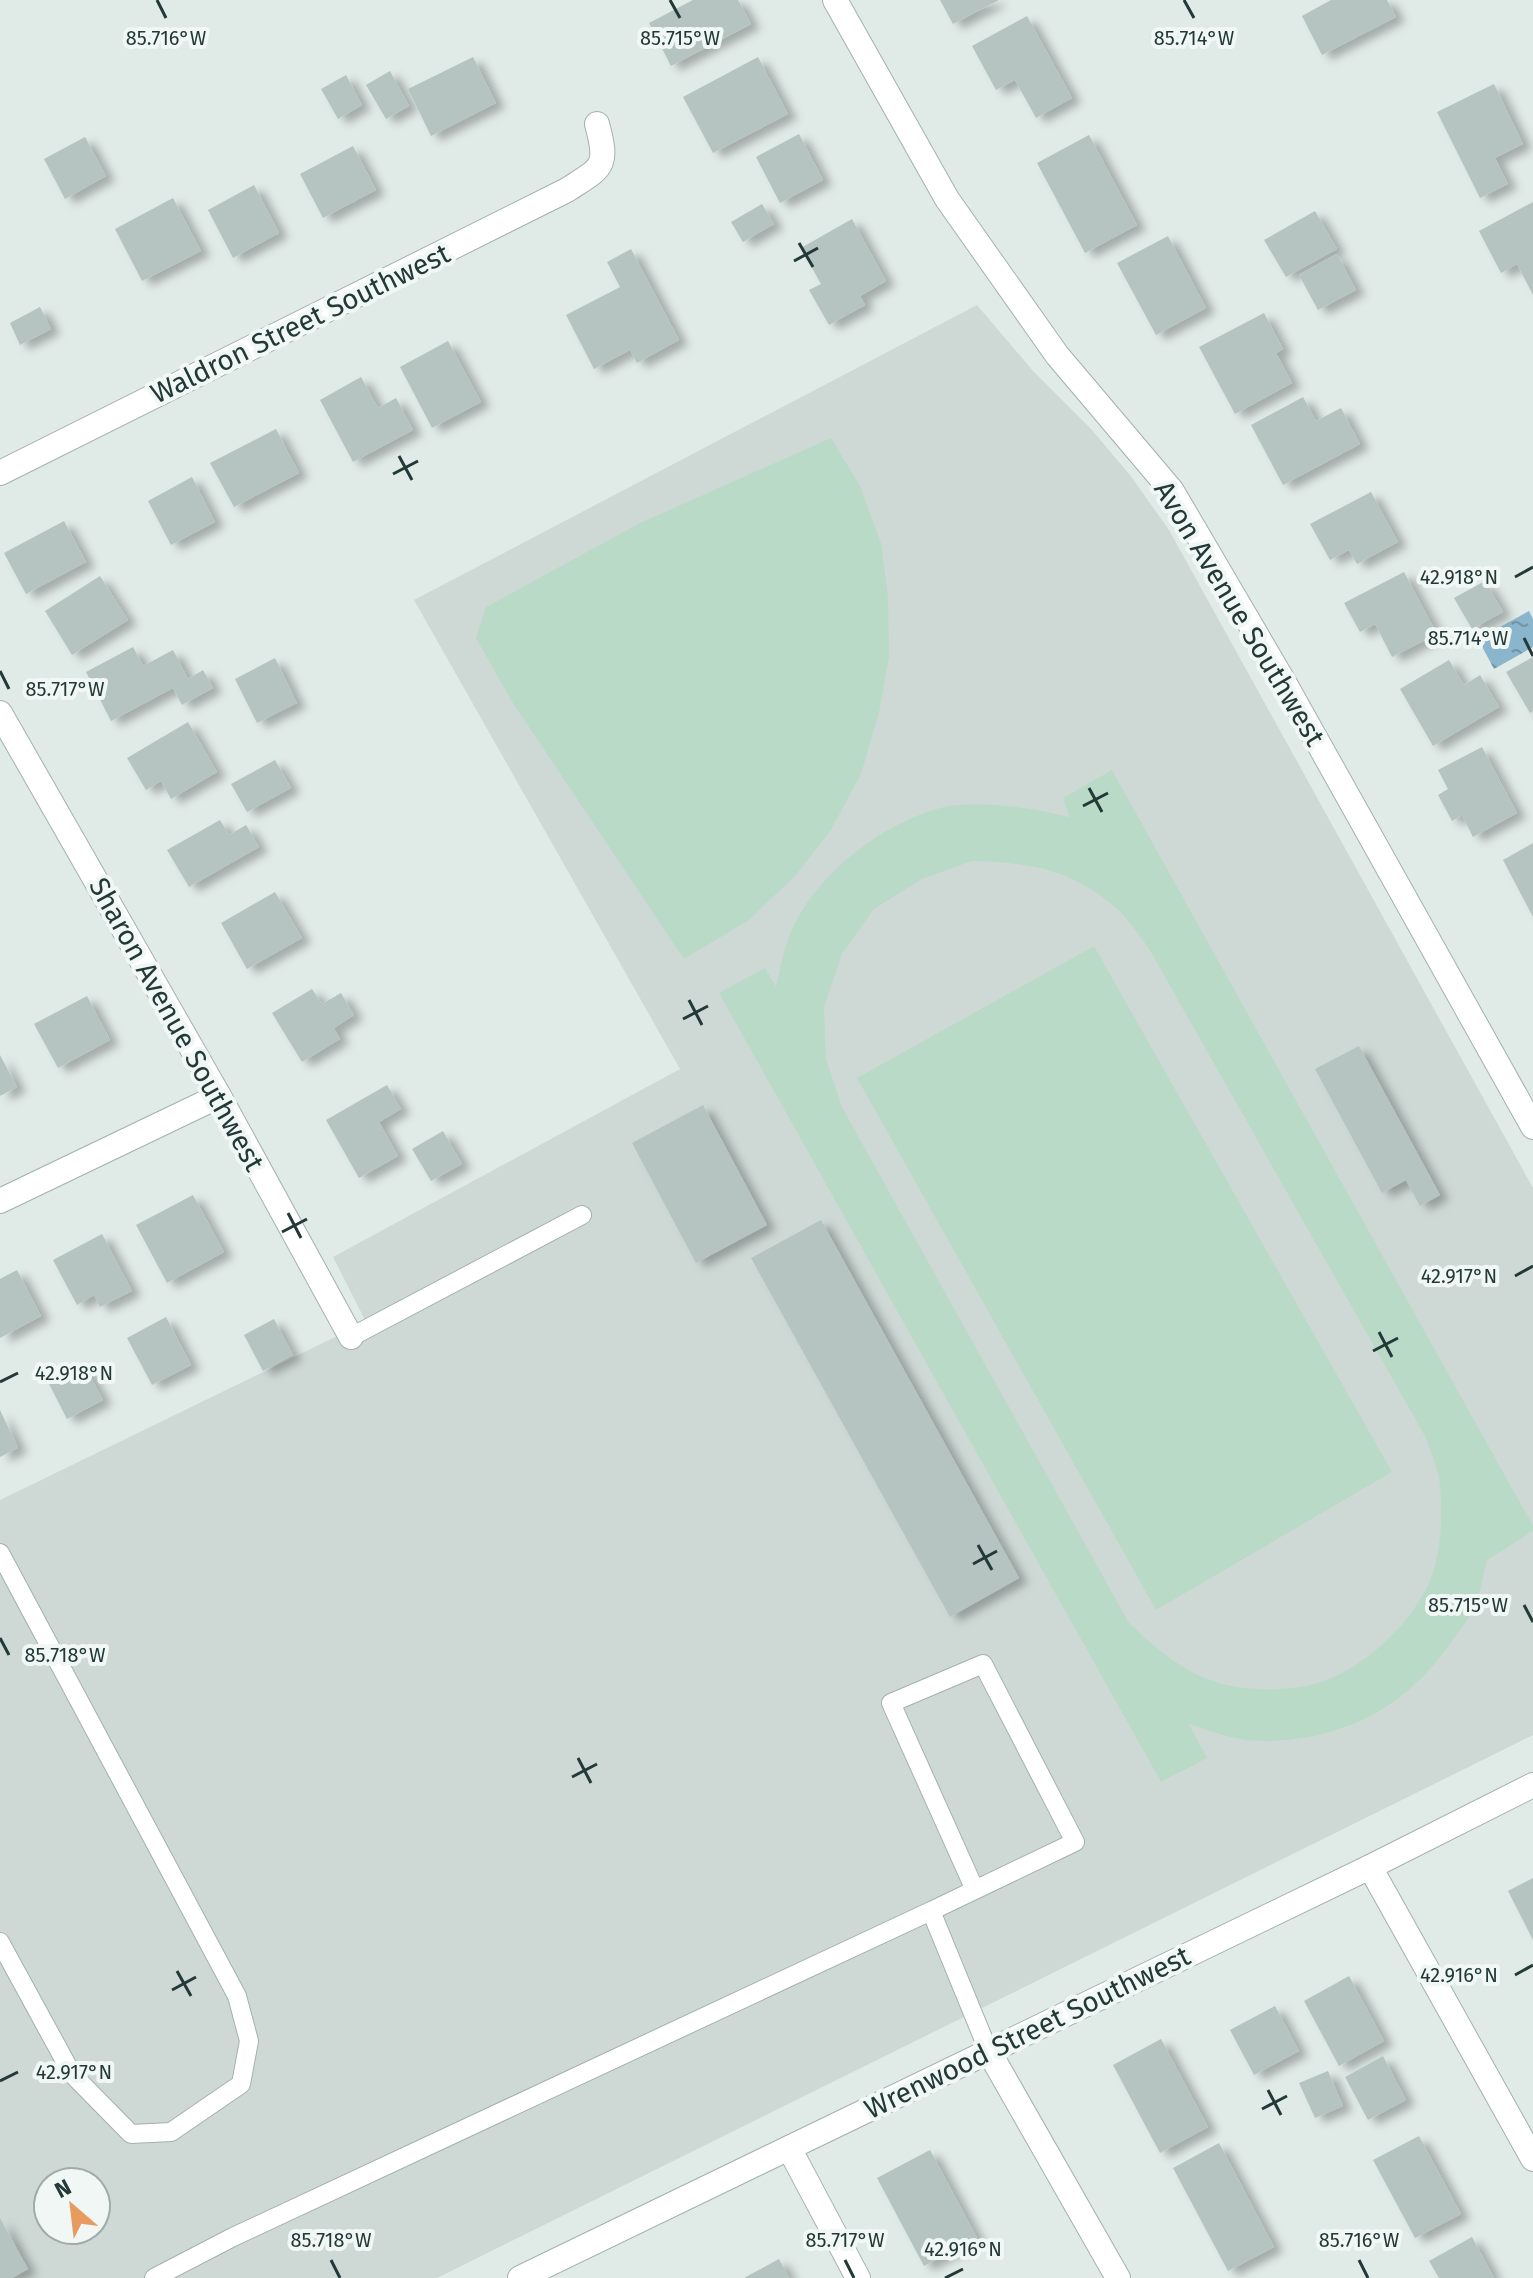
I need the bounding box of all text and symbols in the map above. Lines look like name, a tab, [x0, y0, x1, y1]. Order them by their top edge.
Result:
text: 85.716°W	[126, 26, 207, 50]
text: 85.715°W	[640, 26, 720, 50]
text: 85.714°W	[1154, 26, 1235, 50]
street label: Waldron Street Southwest	[145, 236, 456, 410]
street label: Avon Avenue Southwest	[1147, 475, 1332, 752]
text: 42.918°N	[1420, 565, 1498, 589]
text: 85.714°W	[1428, 626, 1509, 650]
text: 85.717°W	[25, 677, 105, 701]
street label: Sharon Avenue Southwest	[82, 872, 272, 1177]
text: 42.917°N	[1421, 1264, 1497, 1288]
text: 42.918°N	[35, 1361, 113, 1385]
text: 85.715°W	[1428, 1593, 1508, 1617]
text: 85.718°W	[24, 1643, 106, 1667]
street label: Wrenwood Street Southwest	[859, 1939, 1196, 2126]
text: 42.916°N	[1420, 1963, 1498, 1987]
text: 42.917°N	[36, 2060, 112, 2084]
north arrow	[32, 2166, 112, 2246]
text: N	[50, 2173, 76, 2204]
text: 85.718°W	[290, 2228, 372, 2252]
text: 85.717°W	[805, 2228, 885, 2252]
text: 85.716°W	[1319, 2228, 1400, 2252]
text: 42.916°N	[924, 2237, 1002, 2261]

